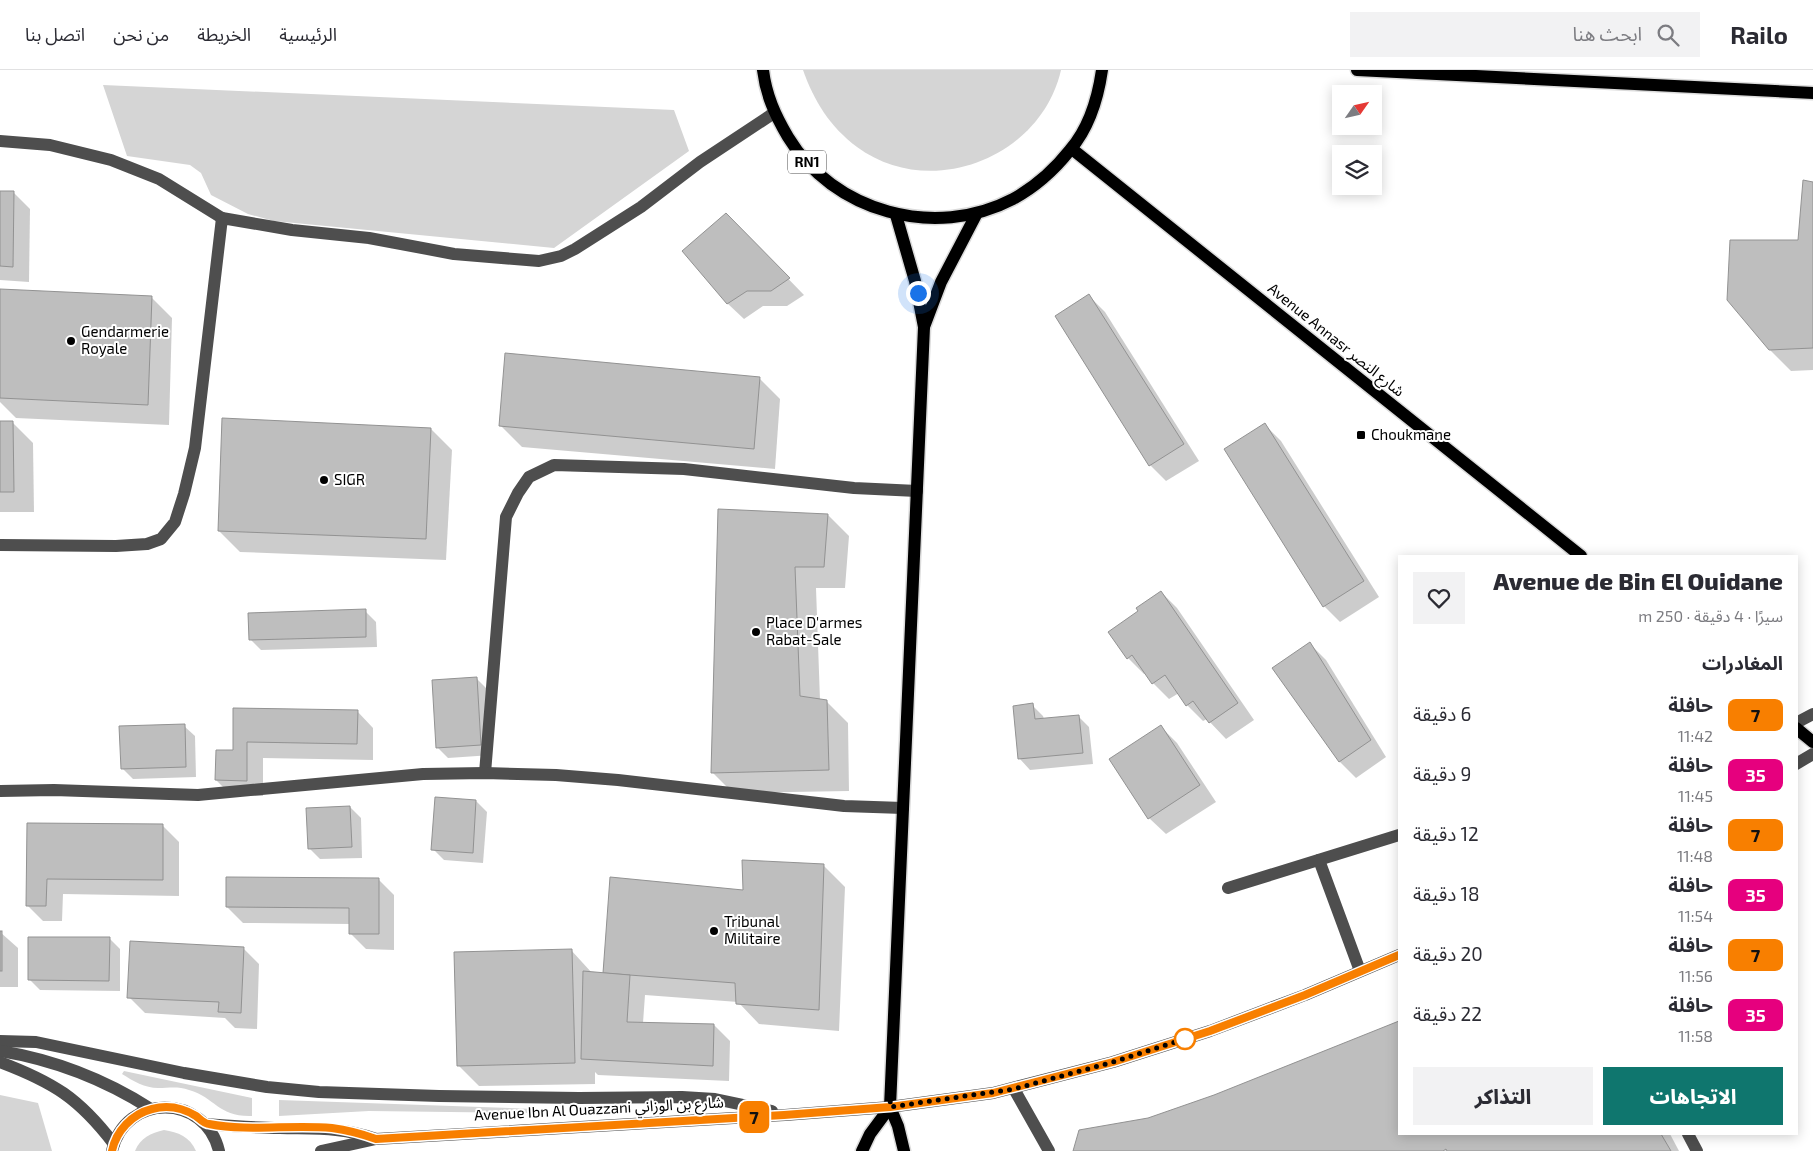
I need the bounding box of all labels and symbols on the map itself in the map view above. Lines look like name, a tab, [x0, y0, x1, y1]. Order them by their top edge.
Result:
north arrow	[1332, 85, 1382, 135]
road number: RN1	[788, 150, 826, 174]
street label: Avenue Annasr شارع النصر	[1262, 279, 1409, 403]
your location	[906, 281, 931, 306]
place label: Gendarmerie Royale	[81, 322, 169, 357]
marker: Gendarmerie Royale	[65, 335, 77, 347]
place label: Choukmane	[1371, 425, 1451, 443]
marker: Choukmane	[1355, 429, 1367, 441]
place label: SIGR	[334, 470, 365, 488]
marker: SIGR	[318, 474, 330, 486]
place label: Place D'armes Rabat-Sale	[766, 613, 862, 648]
marker: Place D'armes Rabat-Sale	[750, 626, 762, 638]
place label: Tribunal Militaire	[724, 912, 781, 947]
marker: Tribunal Militaire	[708, 925, 720, 937]
unlabelled marker	[1174, 1028, 1196, 1050]
street label: Avenue Ibn Al Ouazzani شارع بن الوزاني	[474, 1092, 725, 1128]
line badge: 7	[738, 1101, 770, 1133]

